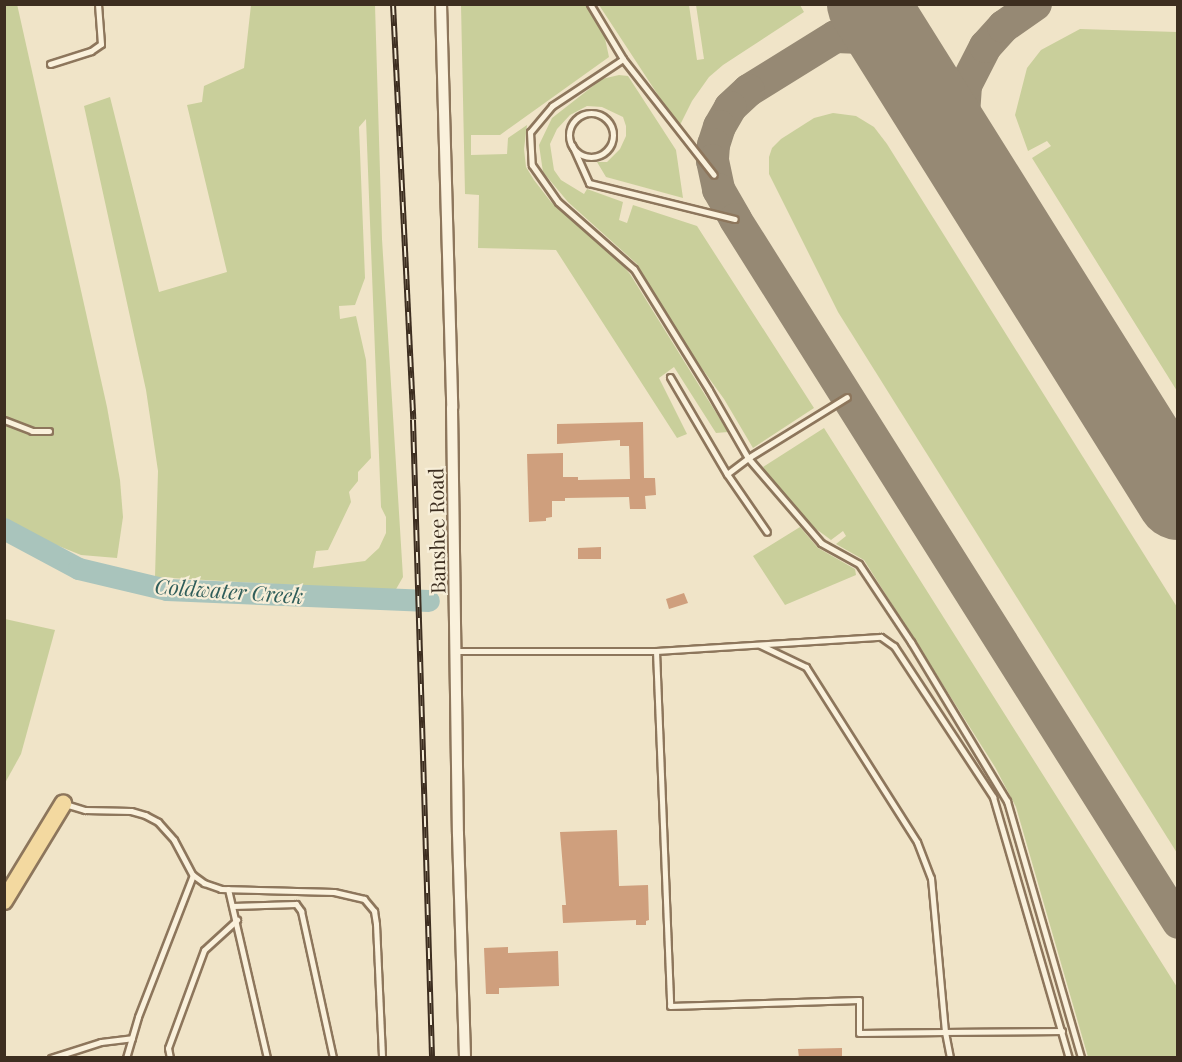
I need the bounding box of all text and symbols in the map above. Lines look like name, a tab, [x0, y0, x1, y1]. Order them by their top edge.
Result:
street label: Banshee Road	[423, 468, 449, 594]
water label: Coldwater Creek	[154, 572, 304, 608]

